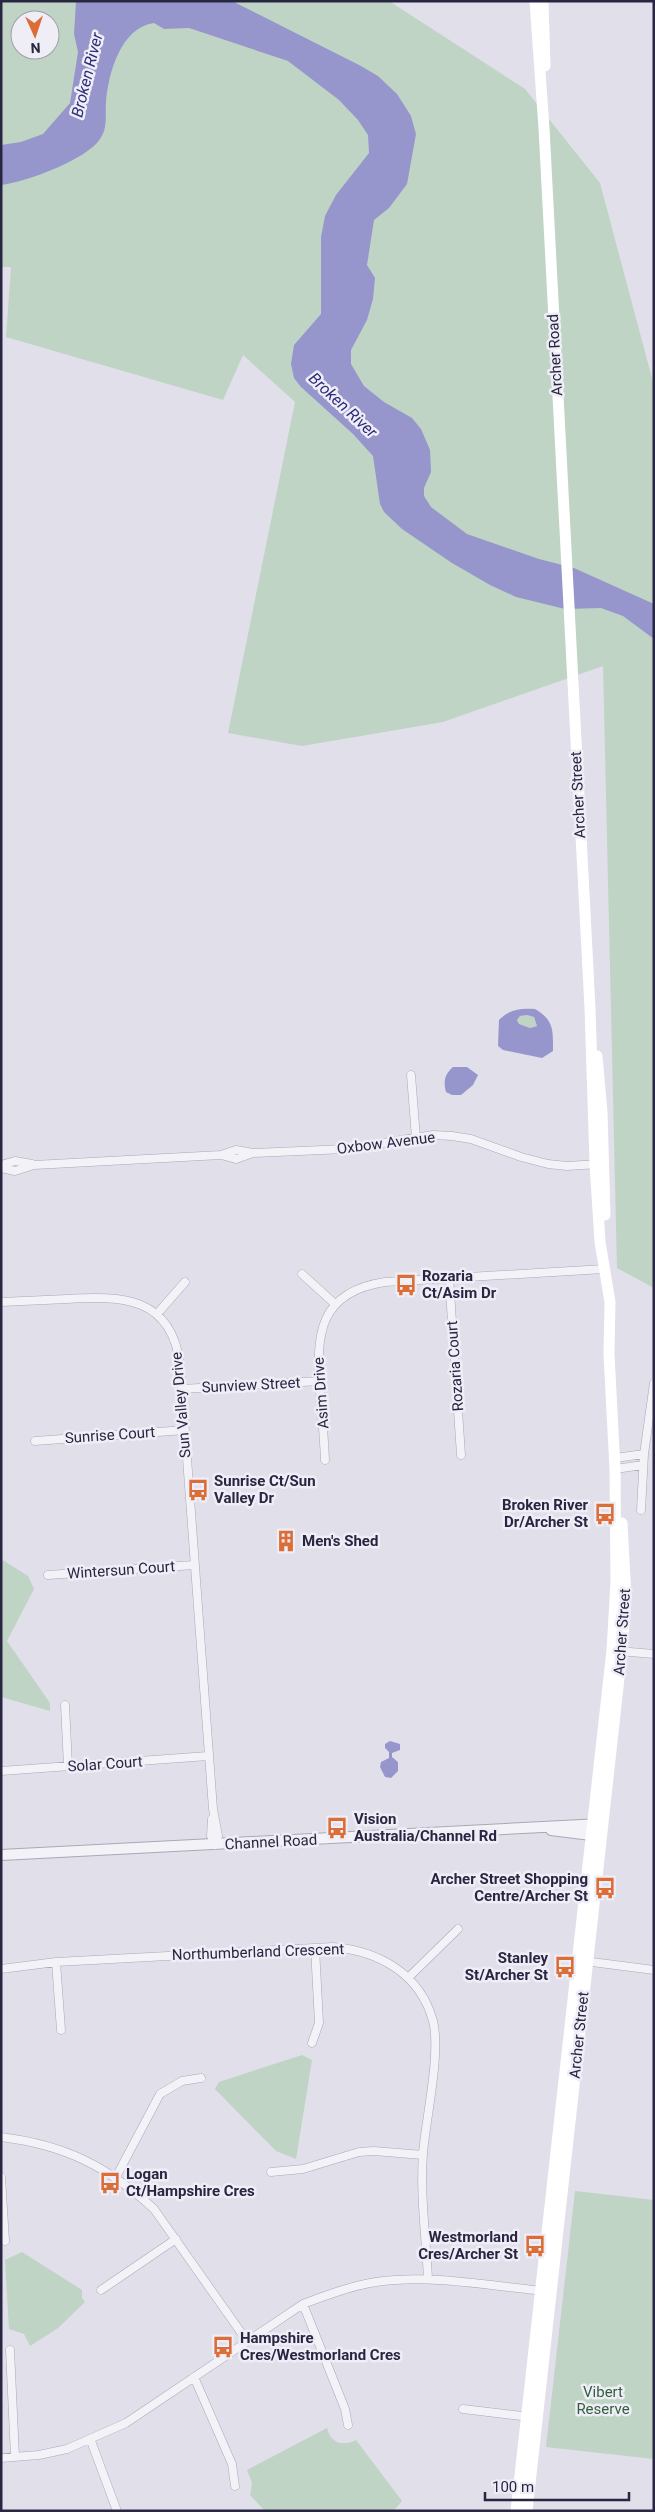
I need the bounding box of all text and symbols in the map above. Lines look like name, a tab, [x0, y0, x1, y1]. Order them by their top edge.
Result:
north arrow	[10, 10, 60, 60]
water label: Broken River	[67, 30, 107, 119]
text: N	[30, 40, 41, 56]
street label: Archer Road	[544, 314, 566, 396]
water label: Broken River	[305, 369, 382, 442]
street label: Archer Street	[567, 751, 589, 839]
street label: Oxbow Avenue	[336, 1128, 436, 1158]
place label: Rozaria Ct/Asim Dr	[422, 1267, 497, 1302]
bus stop icon: Rozaria Ct/Asim Dr	[393, 1272, 419, 1298]
street label: Rozaria Court	[443, 1320, 467, 1412]
street label: Sun Valley Drive	[167, 1351, 195, 1459]
street label: Asim Drive	[310, 1357, 332, 1429]
street label: Sunview Street	[201, 1373, 301, 1397]
street label: Sunrise Court	[64, 1423, 156, 1447]
place label: Sunrise Ct/Sun Valley Dr	[214, 1472, 316, 1507]
bus stop icon: Sunrise Ct/Sun Valley Dr	[185, 1477, 211, 1503]
place label: Broken River Dr/Archer St	[502, 1496, 588, 1531]
bus stop icon: Broken River Dr/Archer St	[592, 1501, 618, 1527]
building icon: Men's Shed	[273, 1528, 299, 1554]
place label: Men's Shed	[302, 1532, 378, 1550]
street label: Wintersun Court	[66, 1557, 176, 1583]
street label: Archer Street	[610, 1588, 634, 1676]
street label: Solar Court	[67, 1752, 143, 1776]
place label: Vision Australia/Channel Rd	[354, 1810, 497, 1845]
bus stop icon: Vision Australia/Channel Rd	[324, 1815, 350, 1841]
street label: Channel Road	[224, 1831, 318, 1853]
place label: Archer Street Shopping Centre/Archer St	[430, 1870, 588, 1905]
bus stop icon: Archer Street Shopping Centre/Archer St	[592, 1875, 618, 1901]
street label: Northumberland Crescent	[172, 1940, 345, 1964]
place label: Stanley St/Archer St	[465, 1949, 548, 1984]
bus stop icon: Stanley St/Archer St	[552, 1954, 578, 1980]
street label: Archer Street	[565, 1991, 593, 2079]
place label: Logan Ct/Hampshire Cres	[126, 2165, 255, 2200]
bus stop icon: Logan Ct/Hampshire Cres	[97, 2170, 123, 2196]
place label: Westmorland Cres/Archer St	[418, 2228, 518, 2263]
bus stop icon: Westmorland Cres/Archer St	[522, 2233, 548, 2259]
place label: Hampshire Cres/Westmorland Cres	[240, 2329, 401, 2364]
bus stop icon: Hampshire Cres/Westmorland Cres	[210, 2334, 236, 2360]
park label: Vibert Reserve	[576, 2383, 630, 2418]
scale bar	[485, 2470, 629, 2502]
text: 100 m	[492, 2478, 534, 2496]

